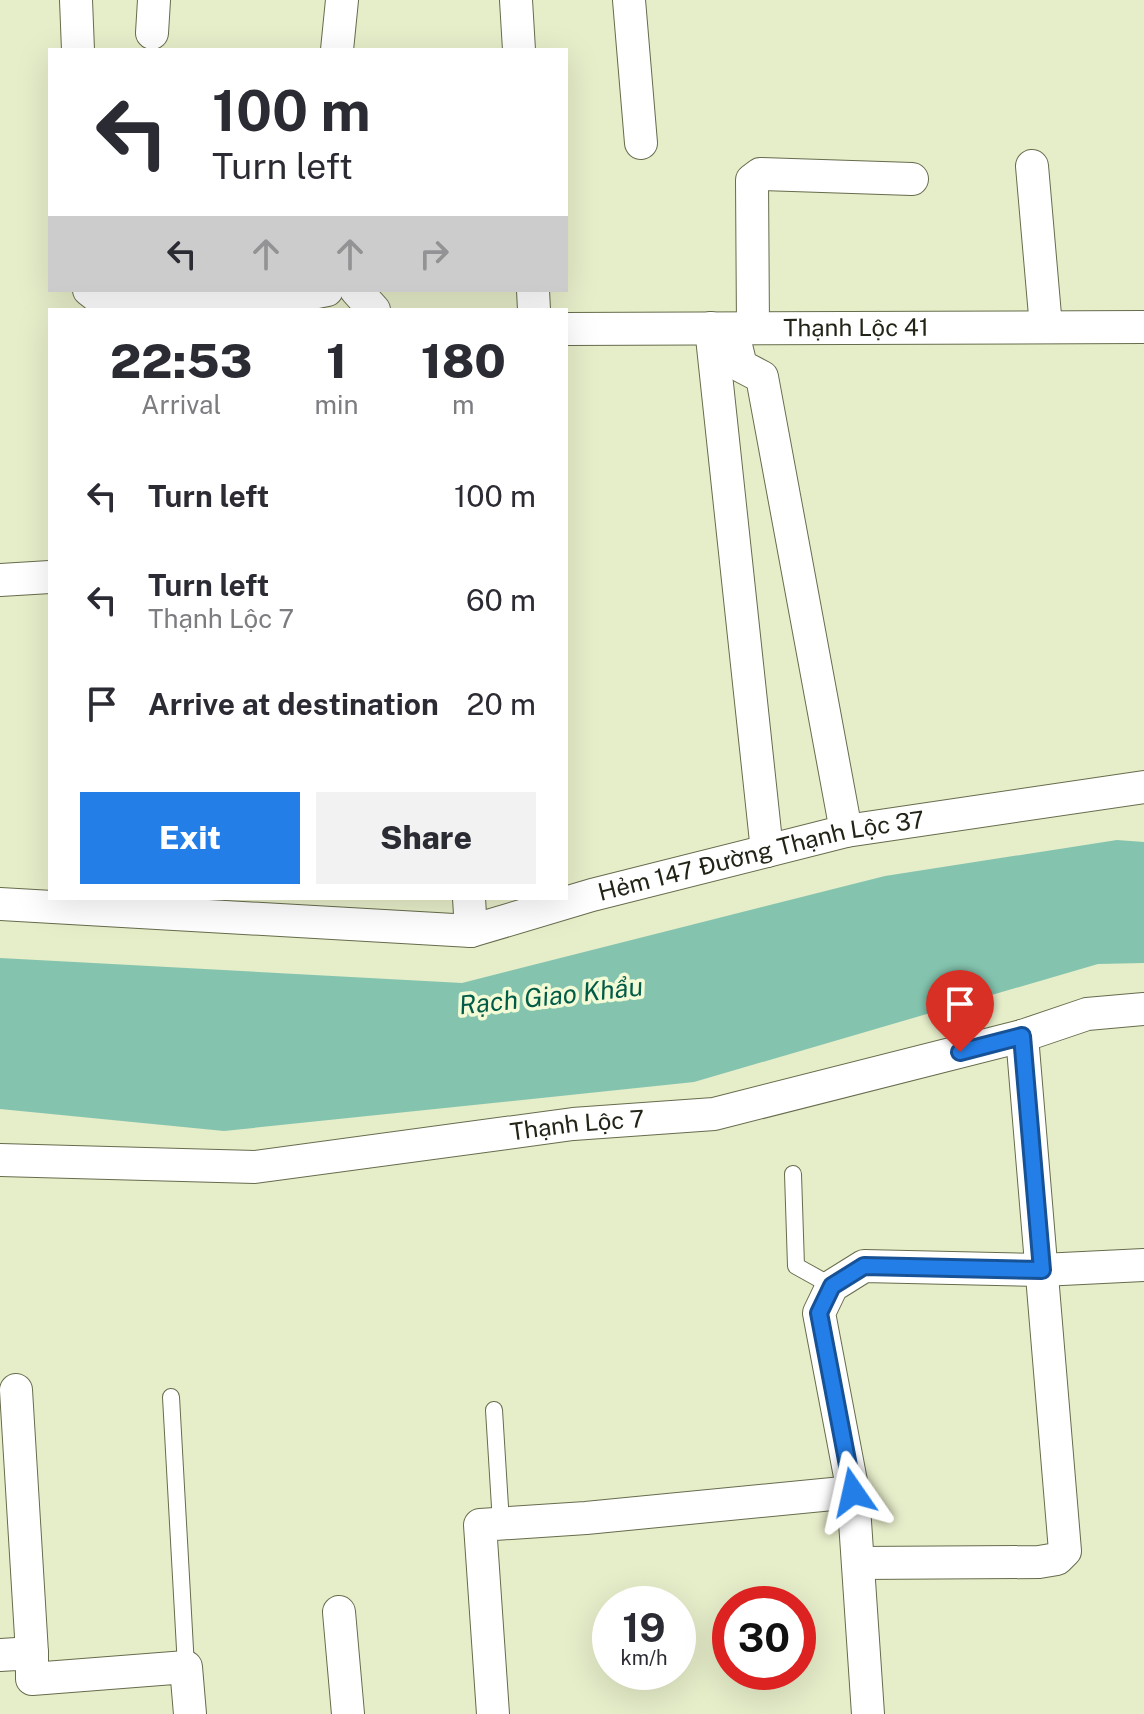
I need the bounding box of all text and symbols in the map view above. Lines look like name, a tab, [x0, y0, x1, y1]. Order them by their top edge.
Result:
text: 100 m	[212, 78, 371, 144]
icon: left	[80, 80, 184, 184]
text: Turn left	[212, 145, 353, 187]
icon: left	[160, 232, 204, 276]
icon: ahead	[244, 232, 288, 276]
icon: ahead	[328, 232, 372, 276]
icon: right	[412, 232, 456, 276]
street label: Thạnh Lộc 41	[783, 313, 929, 341]
text: 22:53	[110, 332, 252, 389]
text: 1	[326, 332, 347, 389]
text: 180	[421, 332, 506, 389]
text: Arrival	[141, 389, 221, 420]
text: min	[314, 389, 359, 420]
text: m	[452, 389, 475, 420]
icon: left	[80, 474, 124, 518]
text: Turn left	[148, 478, 269, 514]
text: 100 m	[454, 478, 536, 514]
text: Turn left	[148, 567, 269, 603]
icon: left	[80, 578, 124, 622]
text: 60 m	[466, 582, 536, 618]
text: Thạnh Lộc 7	[148, 603, 294, 634]
icon: arrive	[80, 682, 124, 726]
text: Arrive at destination	[148, 686, 439, 722]
text: 20 m	[467, 686, 536, 722]
button: Exit	[80, 792, 300, 884]
button: Share	[316, 792, 536, 884]
street label: Hẻm 147 Đường Thạnh Lộc 37	[595, 805, 926, 906]
water label: Rạch Giao Khẩu	[457, 970, 644, 1021]
pin	[926, 970, 994, 1052]
icon: arrive	[938, 982, 982, 1026]
street label: Thạnh Lộc 7	[508, 1104, 645, 1145]
position arrow	[811, 1450, 895, 1534]
speed limit sign: 30	[712, 1586, 816, 1690]
text: 19	[622, 1604, 666, 1651]
text: km/h	[620, 1646, 668, 1670]

